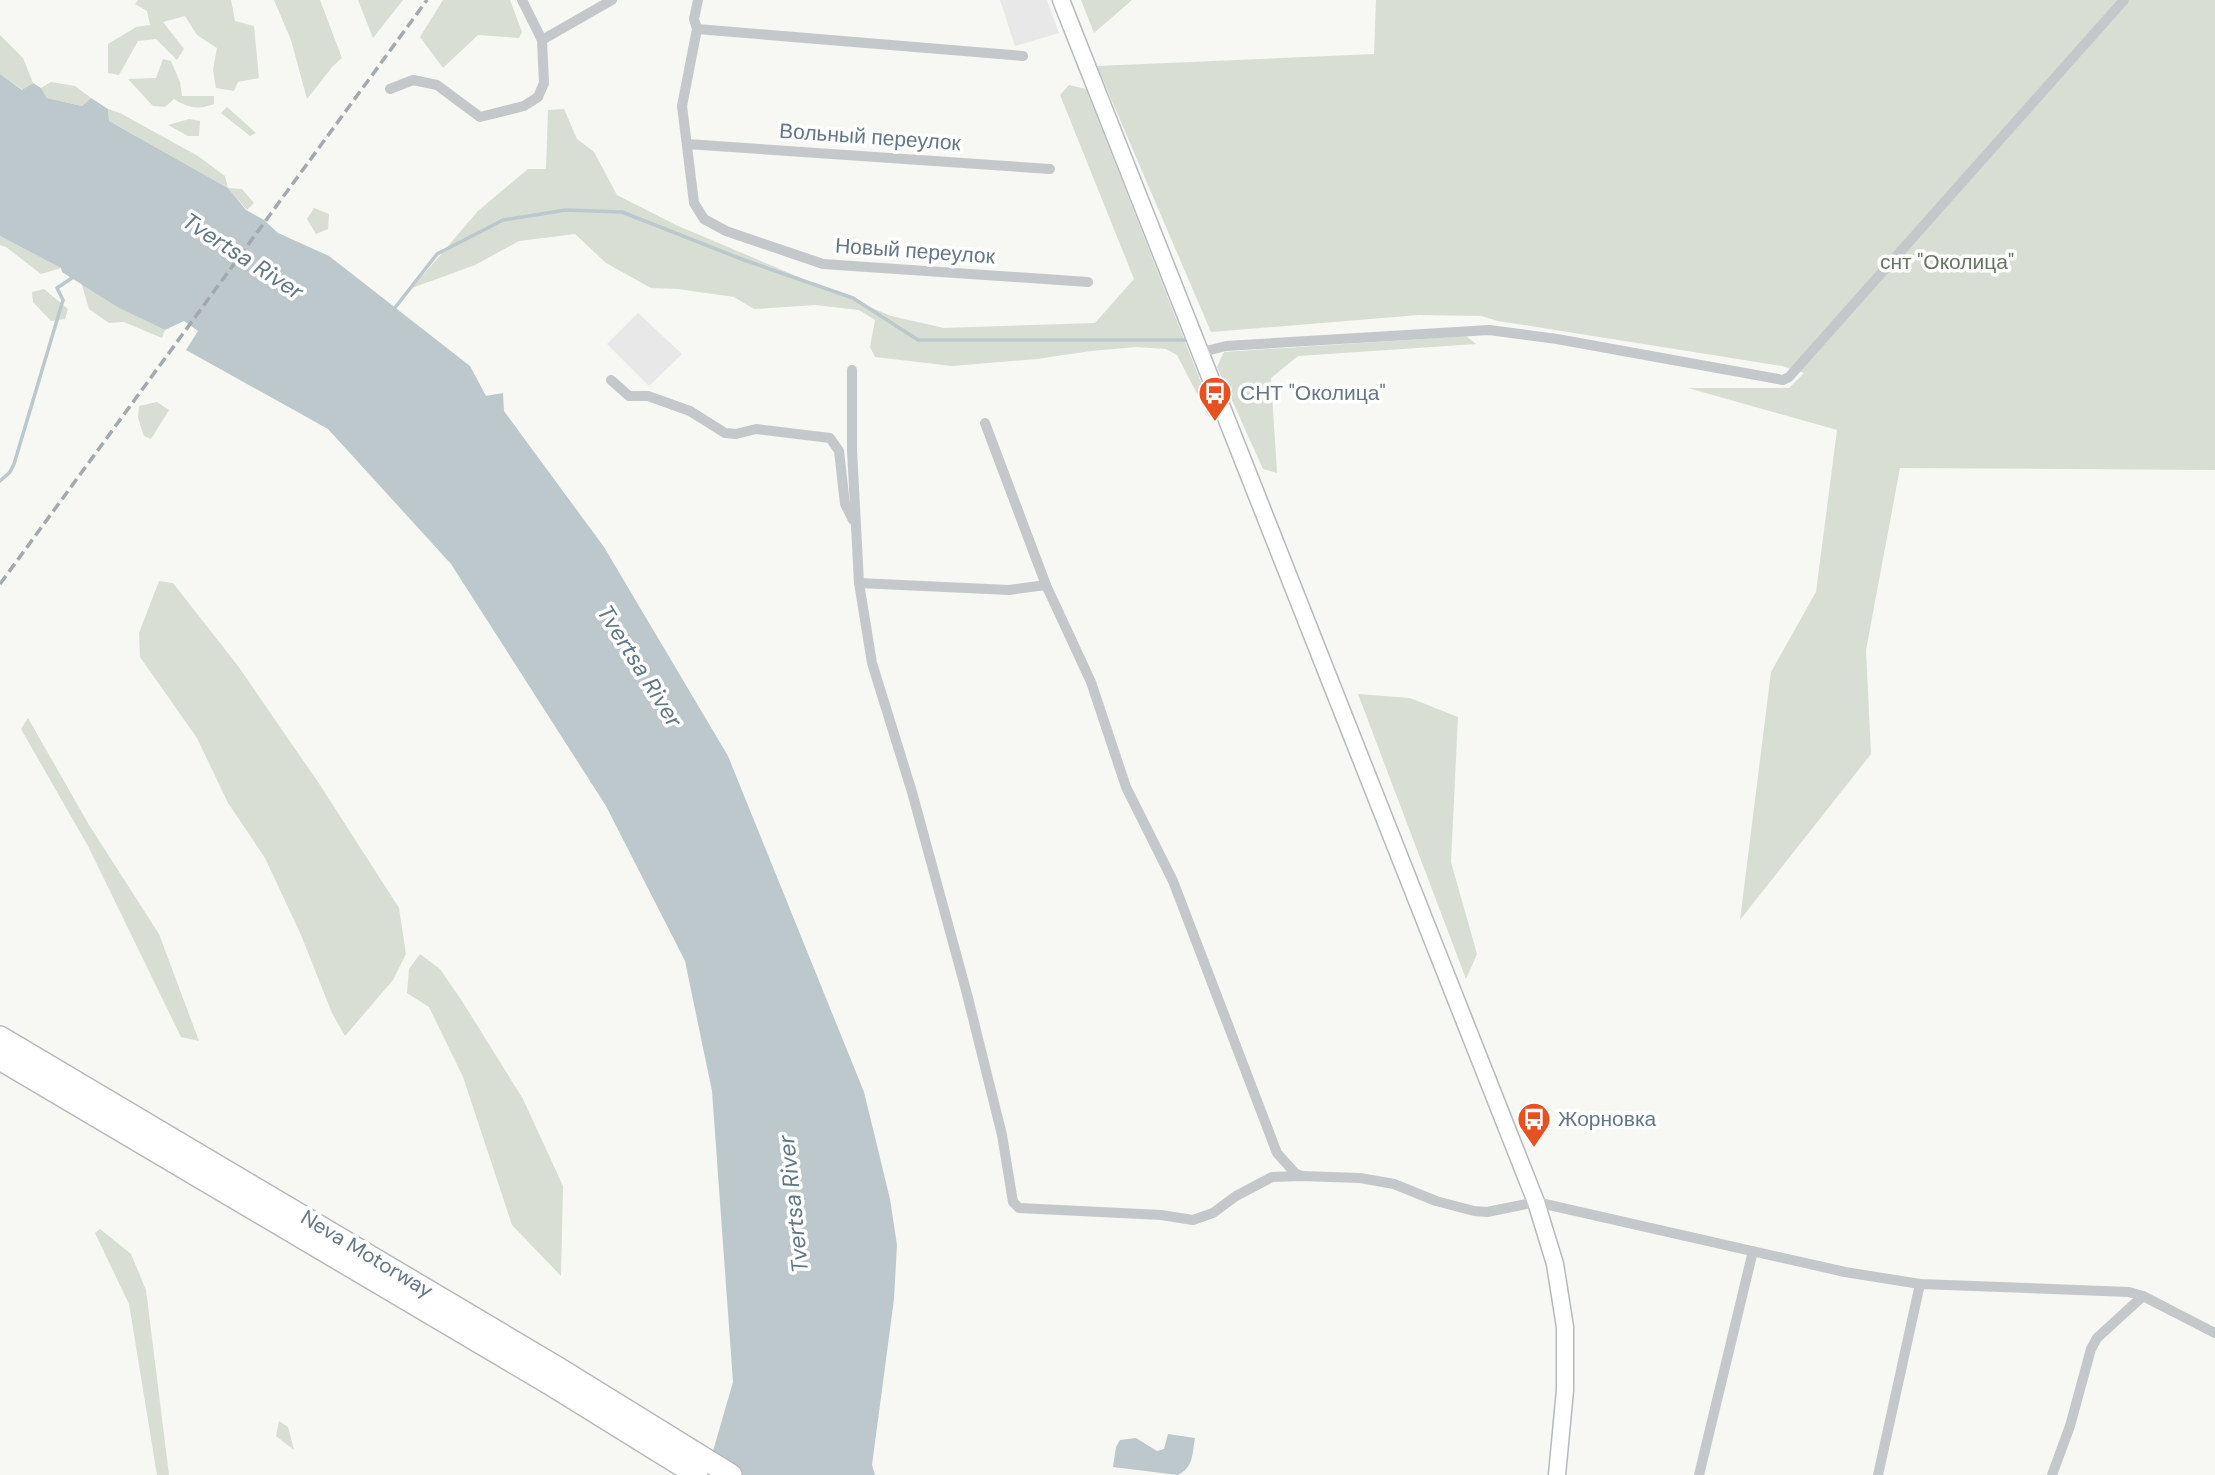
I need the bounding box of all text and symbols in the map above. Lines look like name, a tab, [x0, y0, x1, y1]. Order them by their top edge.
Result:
street label: Вольный переулок	[778, 117, 963, 157]
water label: Tvertsa River	[177, 206, 310, 307]
street label: Новый переулок	[834, 231, 997, 271]
park label: снт "Околица"	[1880, 248, 2014, 276]
bus stop icon: СНТ "Околица"	[1196, 374, 1234, 423]
place label: СНТ "Околица"	[1240, 379, 1386, 407]
water label: Tvertsa River	[591, 599, 690, 734]
bus stop icon: Жорновка	[1515, 1100, 1553, 1149]
place label: Жорновка	[1558, 1105, 1657, 1133]
water label: Tvertsa River	[771, 1132, 815, 1274]
street label: Neva Motorway	[296, 1203, 439, 1305]

